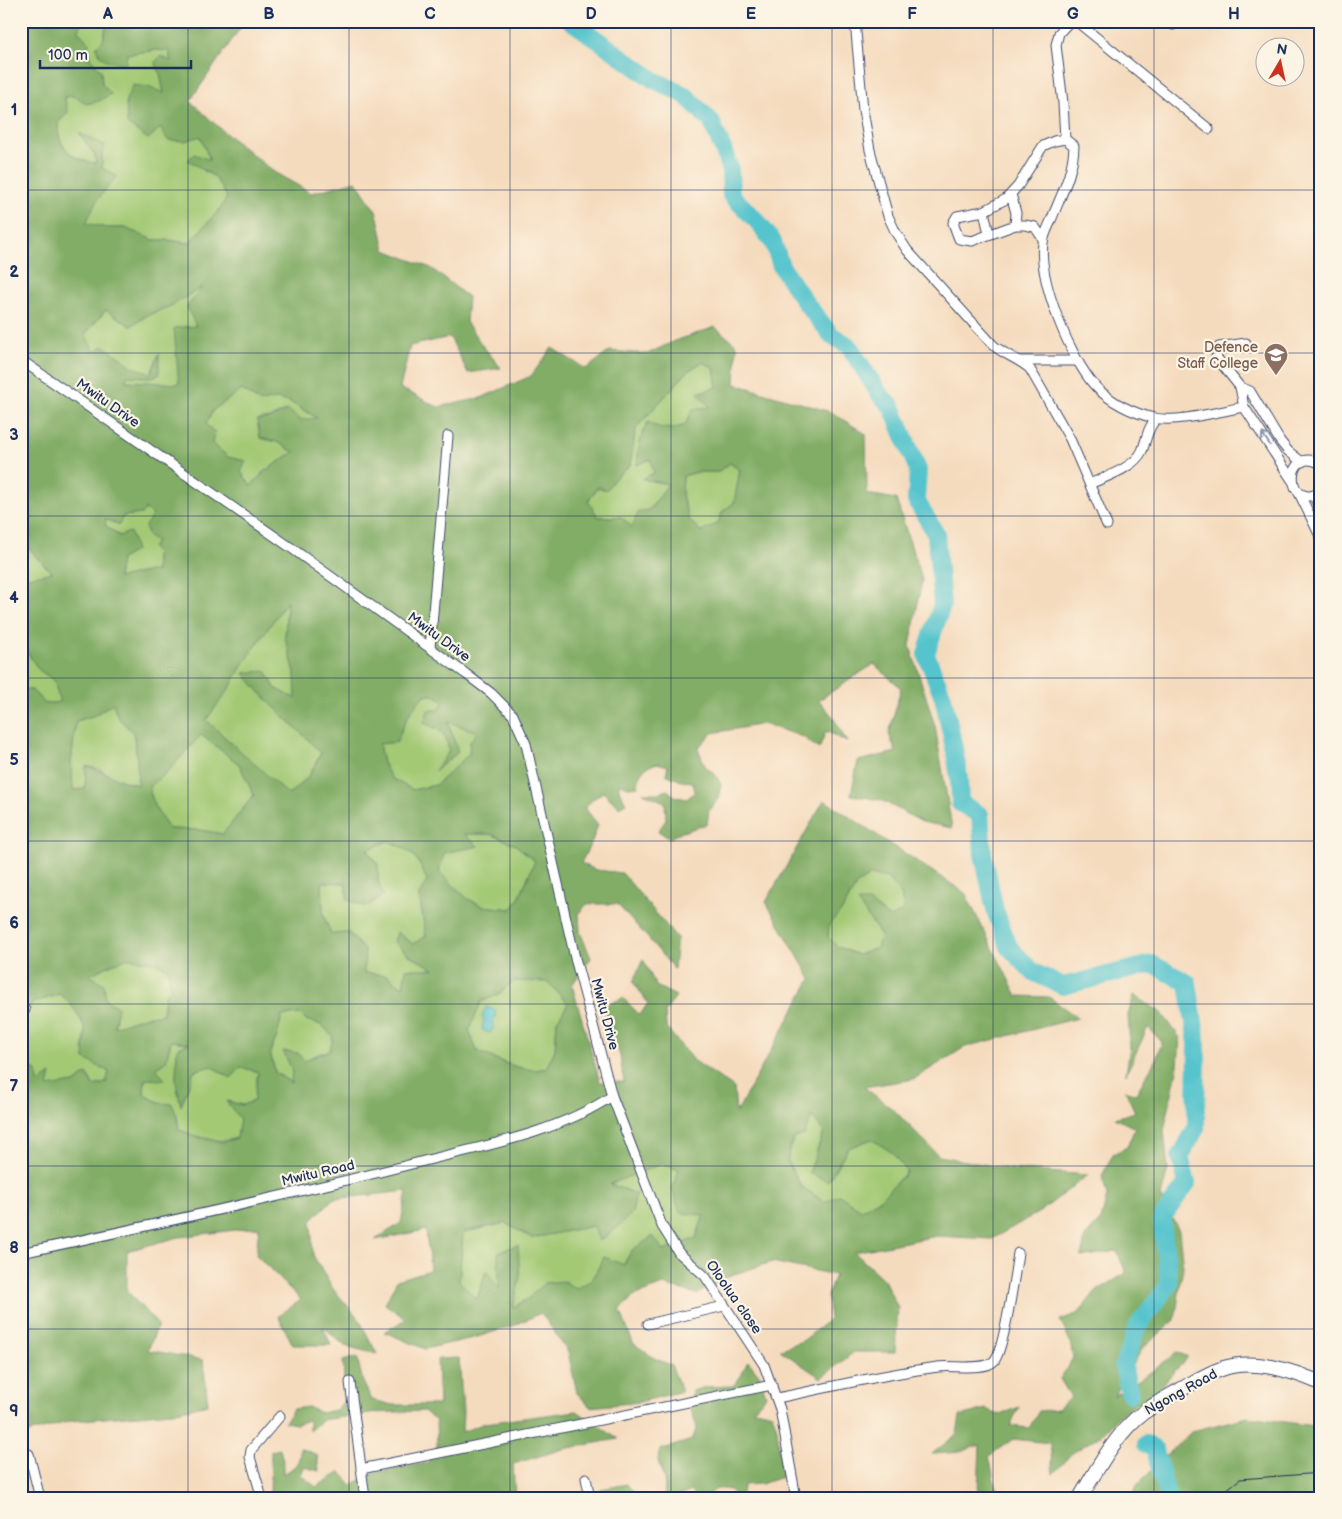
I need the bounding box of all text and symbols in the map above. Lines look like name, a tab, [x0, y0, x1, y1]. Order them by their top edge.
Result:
text: A	[102, 5, 113, 24]
text: B	[263, 5, 275, 24]
text: C	[424, 5, 436, 24]
text: D	[585, 5, 597, 24]
text: E	[746, 5, 756, 24]
text: F	[907, 5, 917, 24]
text: G	[1067, 5, 1079, 24]
text: H	[1228, 5, 1240, 24]
scale bar	[40, 38, 191, 70]
north arrow	[1254, 38, 1304, 88]
text: N	[1275, 40, 1288, 59]
text: 100 m	[48, 46, 88, 65]
text: 1	[11, 101, 17, 120]
text: 2	[9, 263, 19, 282]
place label: Defence Staff College	[1178, 339, 1258, 372]
school or university icon: Defence Staff College	[1263, 342, 1289, 376]
street label: Mwitu Drive	[73, 375, 143, 431]
text: 3	[9, 426, 19, 445]
one-way arrow	[1261, 433, 1271, 447]
text: 4	[9, 589, 19, 608]
street label: Mwitu Drive	[404, 609, 474, 665]
text: 5	[9, 751, 19, 770]
text: 6	[9, 914, 19, 933]
street label: Mwitu Drive	[587, 976, 623, 1052]
text: 7	[10, 1077, 19, 1096]
street label: Mwitu Road	[280, 1156, 356, 1190]
text: 8	[9, 1239, 19, 1258]
street label: Oloolua close	[702, 1257, 766, 1337]
street label: Ngong Road	[1142, 1365, 1220, 1419]
text: 9	[9, 1402, 19, 1421]

